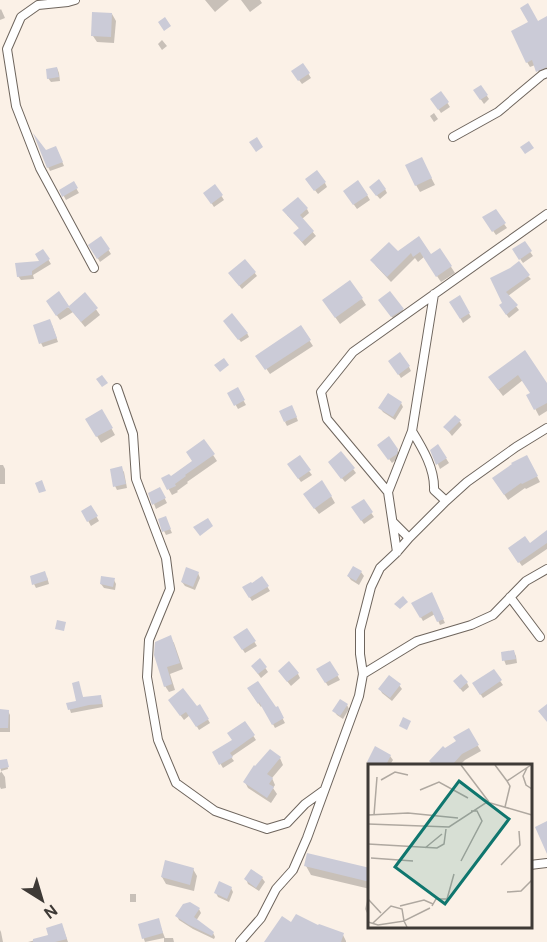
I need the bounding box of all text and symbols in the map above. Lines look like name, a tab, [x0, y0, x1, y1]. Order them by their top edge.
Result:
inset map	[368, 764, 532, 927]
north arrow	[12, 870, 72, 930]
text: N	[40, 900, 62, 923]

